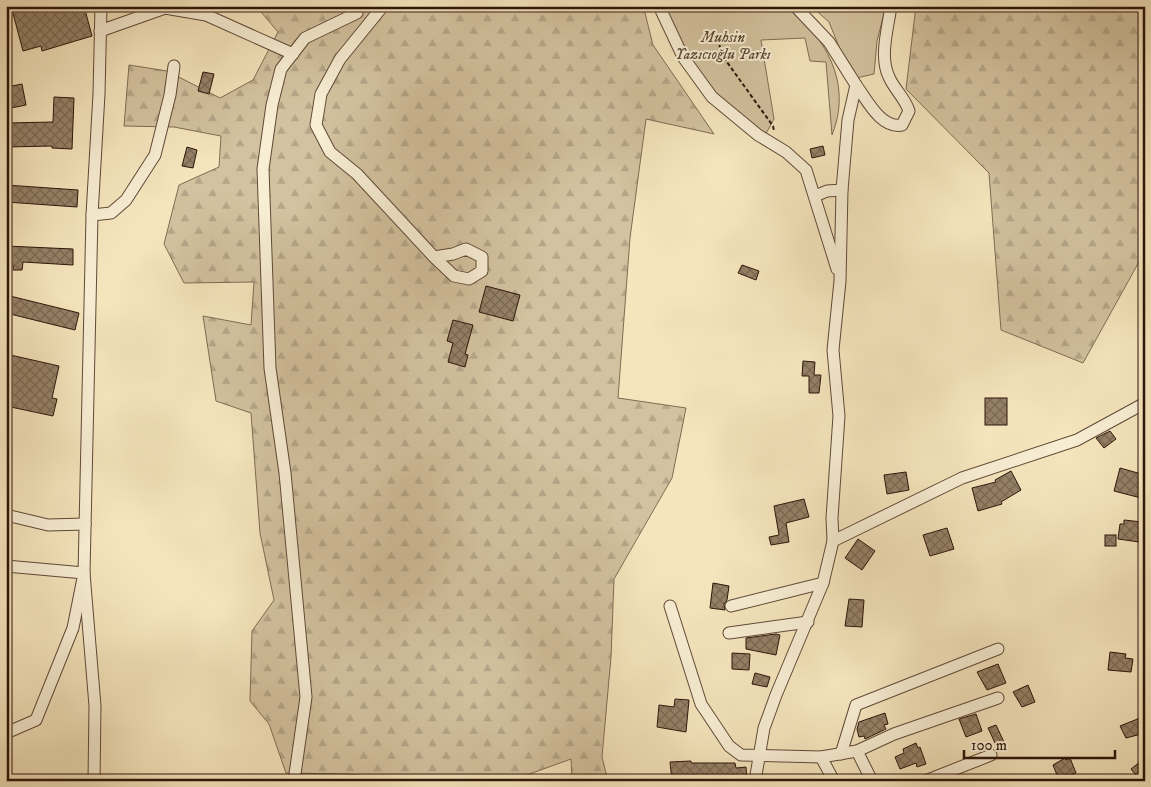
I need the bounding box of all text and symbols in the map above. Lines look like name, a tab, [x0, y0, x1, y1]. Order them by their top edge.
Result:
park label: Muhsin Yazıcıoğlu Parkı	[675, 28, 771, 64]
scale bar	[964, 727, 1115, 759]
text: 100 m	[971, 736, 1007, 755]

